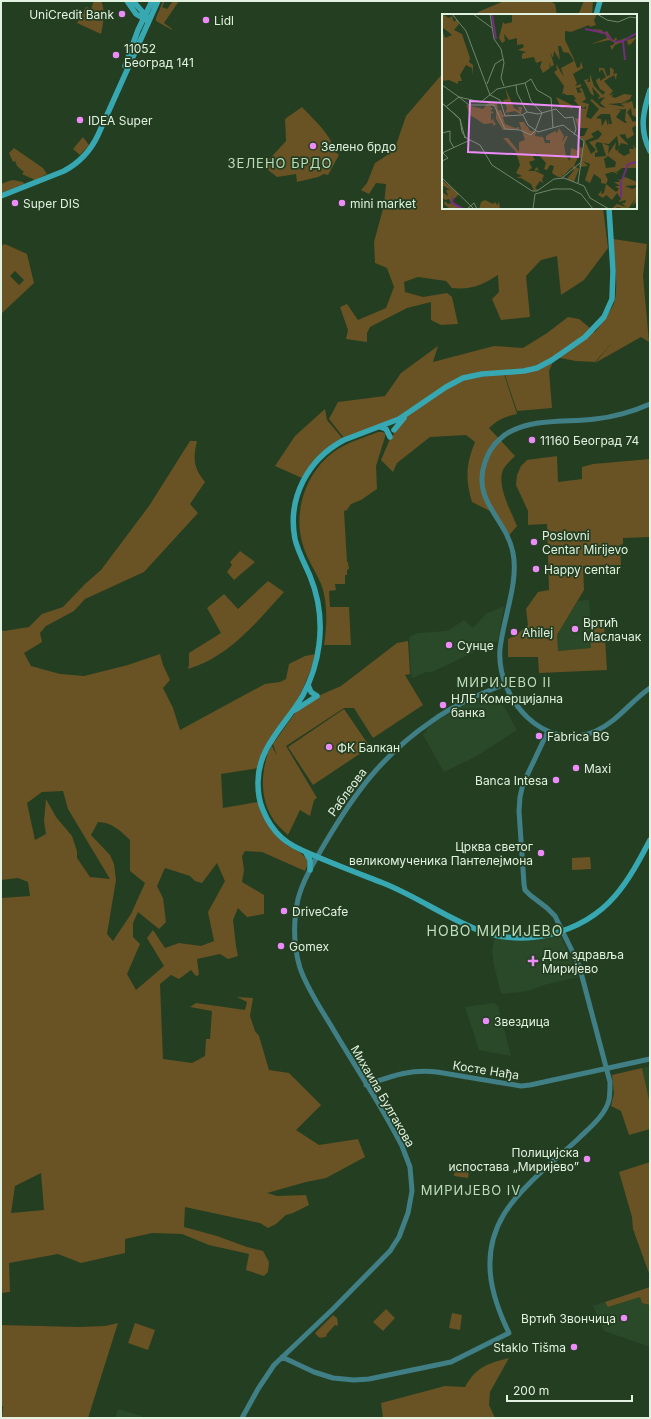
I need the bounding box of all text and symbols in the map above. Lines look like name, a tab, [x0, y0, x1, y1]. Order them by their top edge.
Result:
place label: UniCredit Bank	[29, 7, 114, 22]
marker: UniCredit Bank	[117, 9, 127, 19]
place label: Lidl	[214, 13, 234, 28]
inset map	[442, 14, 637, 209]
marker: Lidl	[201, 15, 211, 25]
place label: 11052 Београд 141	[124, 41, 194, 70]
marker: 11052 Београд 141	[111, 50, 121, 60]
place label: IDEA Super	[88, 113, 153, 128]
marker: IDEA Super	[75, 115, 85, 125]
place label: Зелено брдо	[321, 139, 396, 154]
marker: Зелено брдо	[308, 141, 318, 151]
district label: ЗЕЛЕНО БРДО	[228, 155, 332, 171]
place label: Super DIS	[23, 196, 80, 211]
place label: mini market	[350, 196, 416, 211]
marker: Super DIS	[10, 198, 20, 208]
marker: mini market	[337, 198, 347, 208]
place label: 11160 Београд 74	[540, 433, 640, 448]
marker: 11160 Београд 74	[527, 435, 537, 445]
place label: Poslovni Centar Mirijevo	[542, 528, 628, 557]
marker: Poslovni Centar Mirijevo	[529, 537, 539, 547]
place label: Happy centar	[544, 562, 621, 577]
marker: Happy centar	[531, 564, 541, 574]
place label: Вртић Маслачак	[583, 615, 642, 644]
marker: Вртић Маслачак	[570, 624, 580, 634]
place label: Ahilej	[522, 625, 553, 640]
marker: Ahilej	[509, 627, 519, 637]
place label: Сунце	[457, 638, 494, 653]
marker: Сунце	[444, 640, 454, 650]
district label: МИРИЈЕВО II	[457, 674, 551, 690]
place label: НЛБ Комерцијална банка	[451, 691, 563, 720]
marker: НЛБ Комерцијална банка	[438, 700, 448, 710]
place label: Fabrica BG	[547, 729, 609, 744]
marker: Fabrica BG	[534, 731, 544, 741]
place label: ФК Балкан	[337, 740, 400, 755]
marker: ФК Балкан	[324, 742, 334, 752]
place label: Maxi	[584, 761, 611, 776]
marker: Maxi	[571, 763, 581, 773]
street label: Раблеова	[324, 765, 370, 819]
place label: Banca Intesa	[475, 773, 548, 788]
marker: Banca Intesa	[551, 775, 561, 785]
place label: Црква светог великомученика Пантелејмона	[349, 839, 533, 868]
marker: Црква светог великомученика Пантелејмона	[536, 848, 546, 858]
place label: DriveCafe	[292, 904, 348, 919]
marker: DriveCafe	[279, 906, 289, 916]
district label: НОВО МИРИЈЕВО	[427, 922, 563, 939]
place label: Gomex	[289, 939, 329, 954]
marker: Gomex	[276, 941, 286, 951]
place label: Дом здравља Миријево	[542, 947, 624, 976]
marker: Дом здравља Миријево	[527, 955, 539, 967]
place label: Звездица	[494, 1014, 550, 1029]
marker: Звездица	[481, 1016, 491, 1026]
street label: Михаила Булгакова	[348, 1042, 418, 1150]
street label: Косте Нађа	[452, 1057, 520, 1083]
place label: Полицијска испостава „Миријево”	[448, 1145, 579, 1174]
marker: Полицијска испостава „Миријево”	[582, 1154, 592, 1164]
district label: МИРИЈЕВО IV	[421, 1182, 521, 1198]
place label: Вртић Звончица	[521, 1311, 616, 1326]
marker: Вртић Звончица	[619, 1313, 629, 1323]
place label: Staklo Tišma	[493, 1340, 566, 1355]
marker: Staklo Tišma	[569, 1342, 579, 1352]
scale bar	[507, 1377, 632, 1403]
text: 200 m	[513, 1383, 549, 1398]

